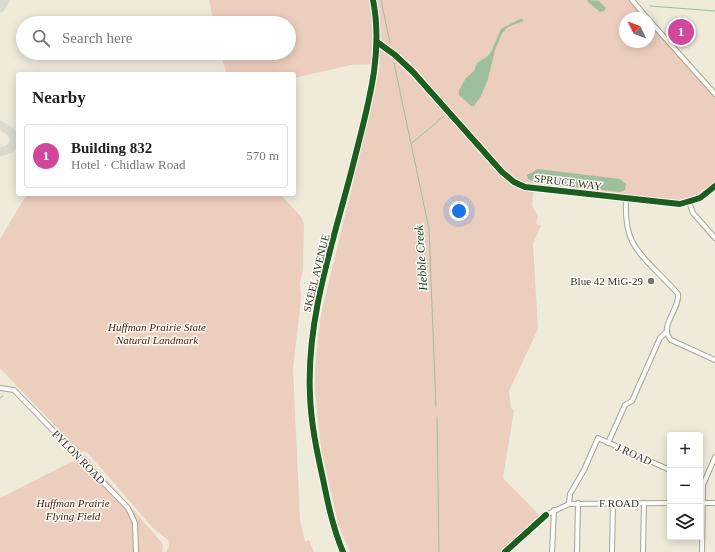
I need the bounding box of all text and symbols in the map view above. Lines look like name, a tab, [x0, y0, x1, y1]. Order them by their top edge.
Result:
north arrow	[619, 12, 655, 48]
search box	[16, 16, 296, 60]
pin: 1	[668, 17, 694, 47]
icon: search	[30, 27, 52, 49]
text: Search here	[62, 30, 132, 46]
text: Nearby	[32, 88, 86, 107]
text: Building 832	[71, 140, 152, 156]
text: 1	[43, 148, 49, 163]
text: 570 m	[246, 148, 279, 163]
text: Hotel · Chidlaw Road	[71, 157, 185, 172]
street label: SPRUCE WAY	[533, 172, 603, 192]
your location	[449, 201, 469, 221]
water label: Hebble Creek	[412, 224, 430, 292]
street label: SKEEL AVENUE	[301, 233, 332, 313]
place label: Blue 42 MiG-29	[570, 275, 643, 287]
marker: Blue 42 MiG-29	[646, 276, 656, 286]
park label: Huffman Prairie State Natural Landmark	[107, 321, 206, 346]
street label: PYLON ROAD	[50, 427, 108, 487]
map controls	[667, 432, 703, 540]
button: +	[667, 432, 703, 468]
street label: J ROAD	[614, 441, 654, 467]
button: −	[667, 468, 703, 504]
park label: Huffman Prairie Flying Field	[35, 497, 110, 522]
street label: F ROAD	[599, 497, 639, 509]
button: layers	[667, 504, 703, 540]

